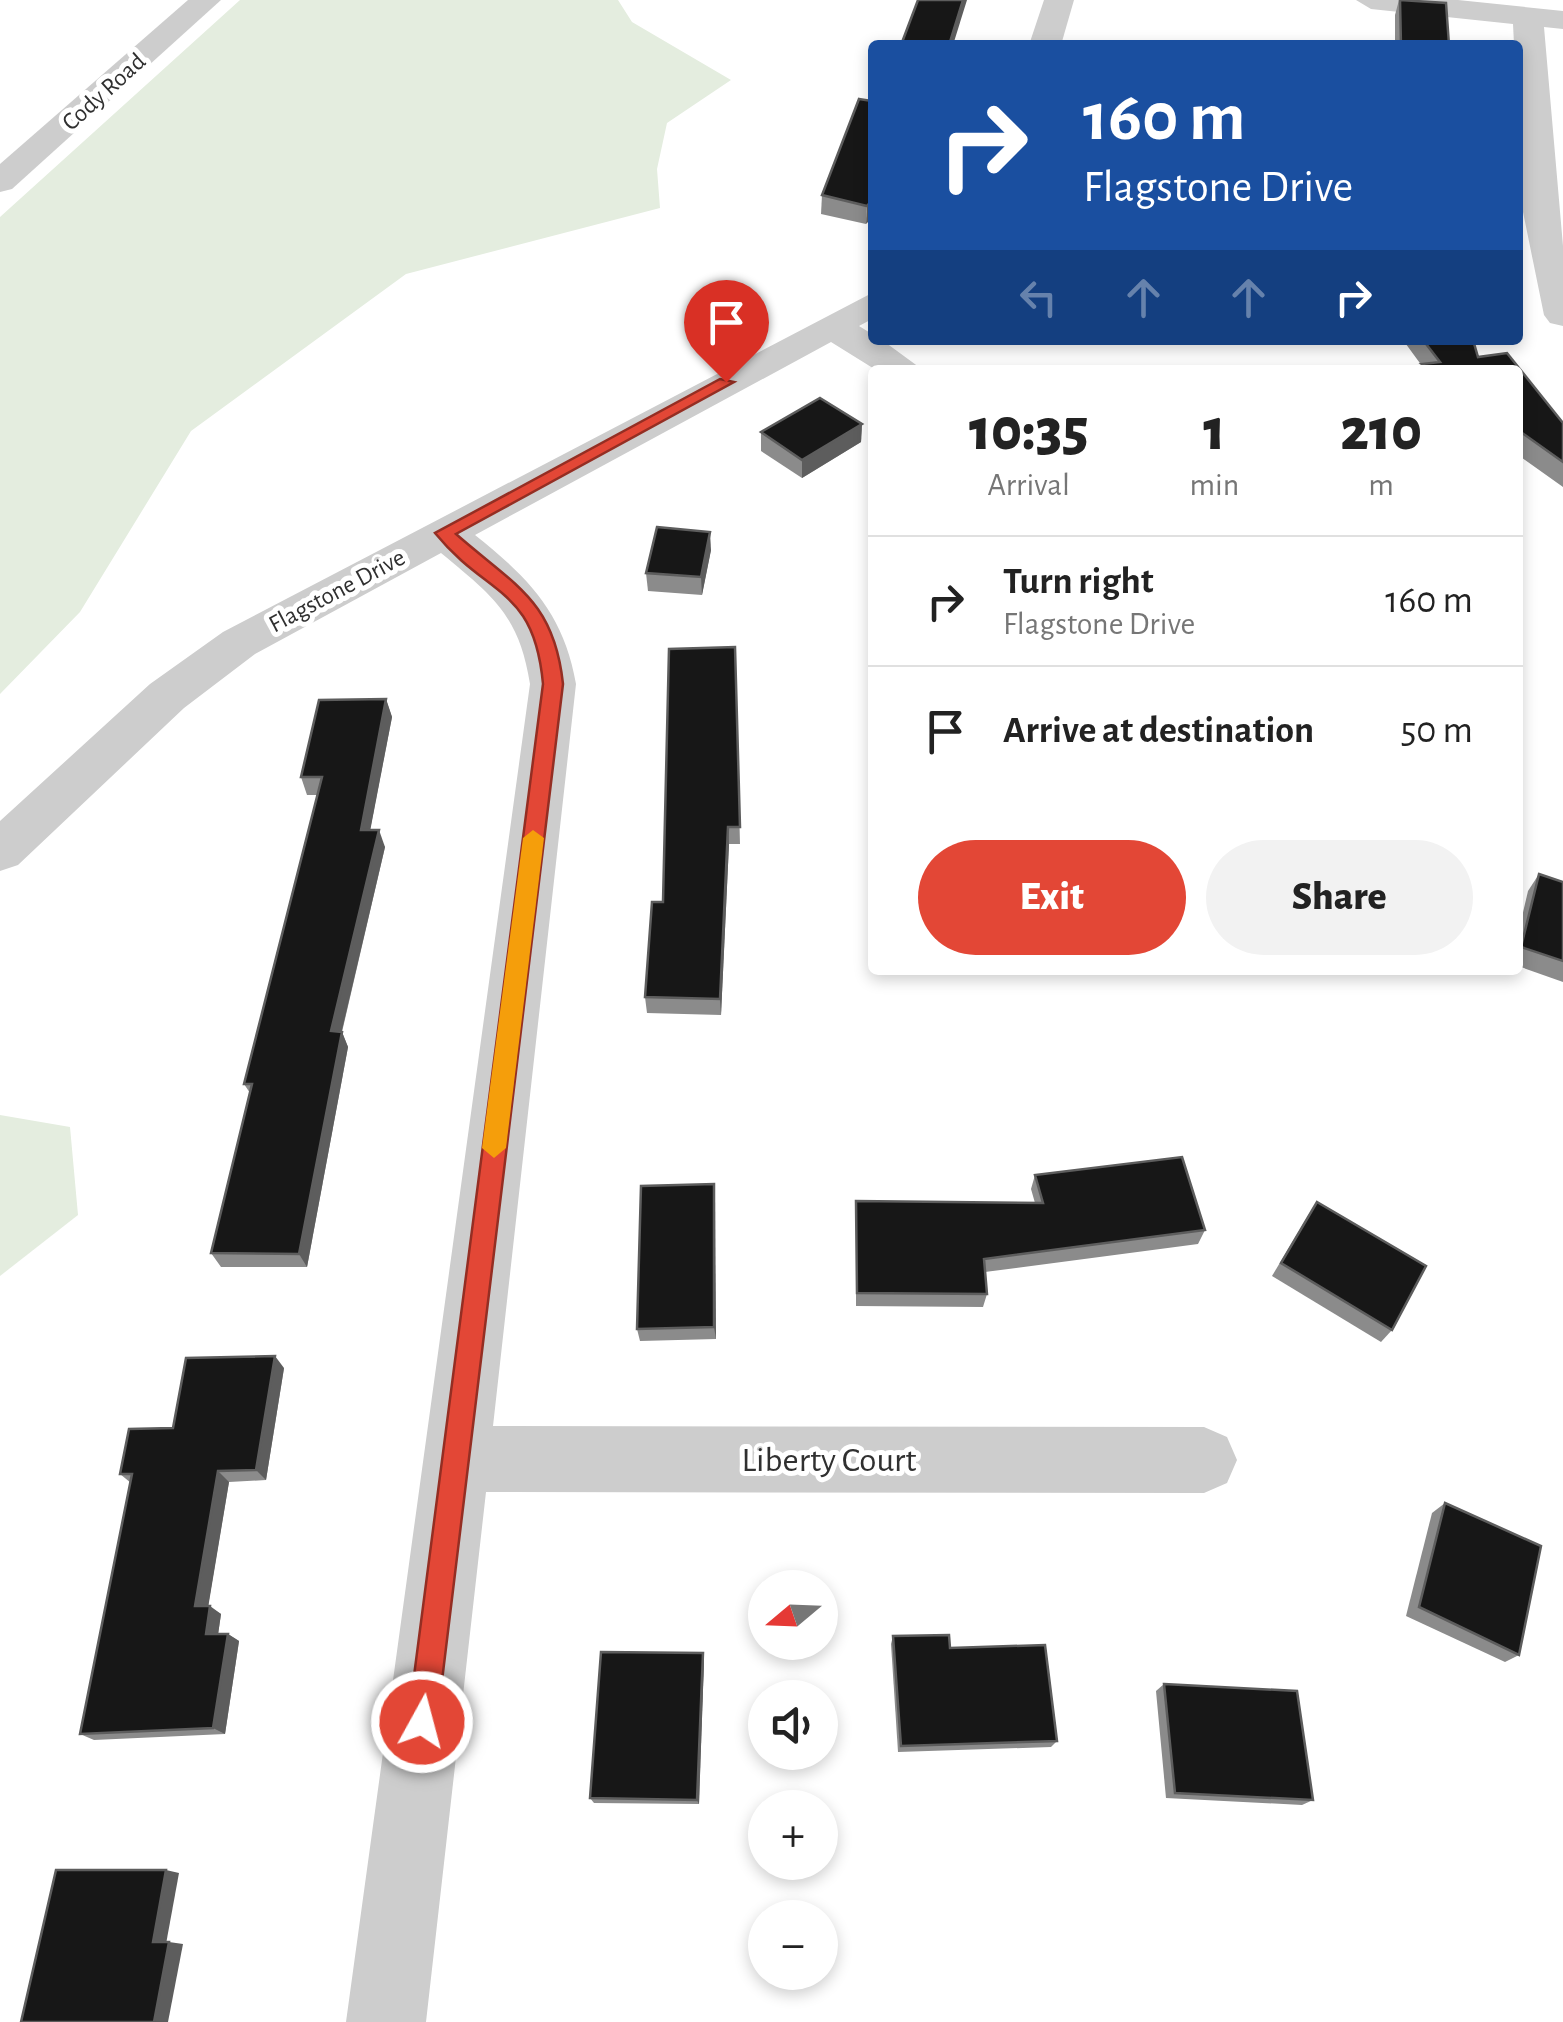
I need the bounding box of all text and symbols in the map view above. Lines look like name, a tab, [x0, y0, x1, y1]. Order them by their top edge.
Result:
street label: Cody Road	[58, 48, 150, 135]
icon: right	[918, 80, 1048, 210]
text: 160 m	[1083, 83, 1246, 153]
text: Flagstone Drive	[1083, 165, 1353, 210]
icon: left	[1011, 270, 1066, 325]
icon: ahead	[1116, 270, 1171, 325]
icon: ahead	[1221, 270, 1276, 325]
icon: right	[1326, 270, 1381, 325]
pin	[684, 280, 769, 383]
icon: arrive	[699, 295, 754, 350]
text: 10:35	[969, 401, 1088, 461]
text: 1	[1203, 401, 1225, 461]
text: 210	[1340, 401, 1422, 461]
text: Arrival	[988, 469, 1070, 501]
text: min	[1189, 469, 1239, 501]
text: m	[1368, 469, 1394, 501]
street label: Flagstone Drive	[265, 545, 409, 637]
text: Turn right	[1003, 563, 1153, 601]
icon: right	[918, 574, 973, 629]
text: 160 m	[1385, 582, 1473, 620]
text: Flagstone Drive	[1003, 608, 1195, 640]
icon: arrive	[918, 704, 973, 759]
text: Arrive at destination	[1003, 712, 1314, 750]
text: 50 m	[1400, 712, 1473, 750]
button: Exit	[918, 840, 1186, 955]
button: Share	[1206, 840, 1473, 955]
street label: Liberty Court	[741, 1443, 917, 1478]
north arrow	[748, 1570, 838, 1660]
map controls	[748, 1570, 838, 1990]
position arrow	[370, 1670, 474, 1774]
button: sound	[748, 1680, 838, 1770]
button: +	[748, 1790, 838, 1880]
button: −	[748, 1900, 838, 1990]

